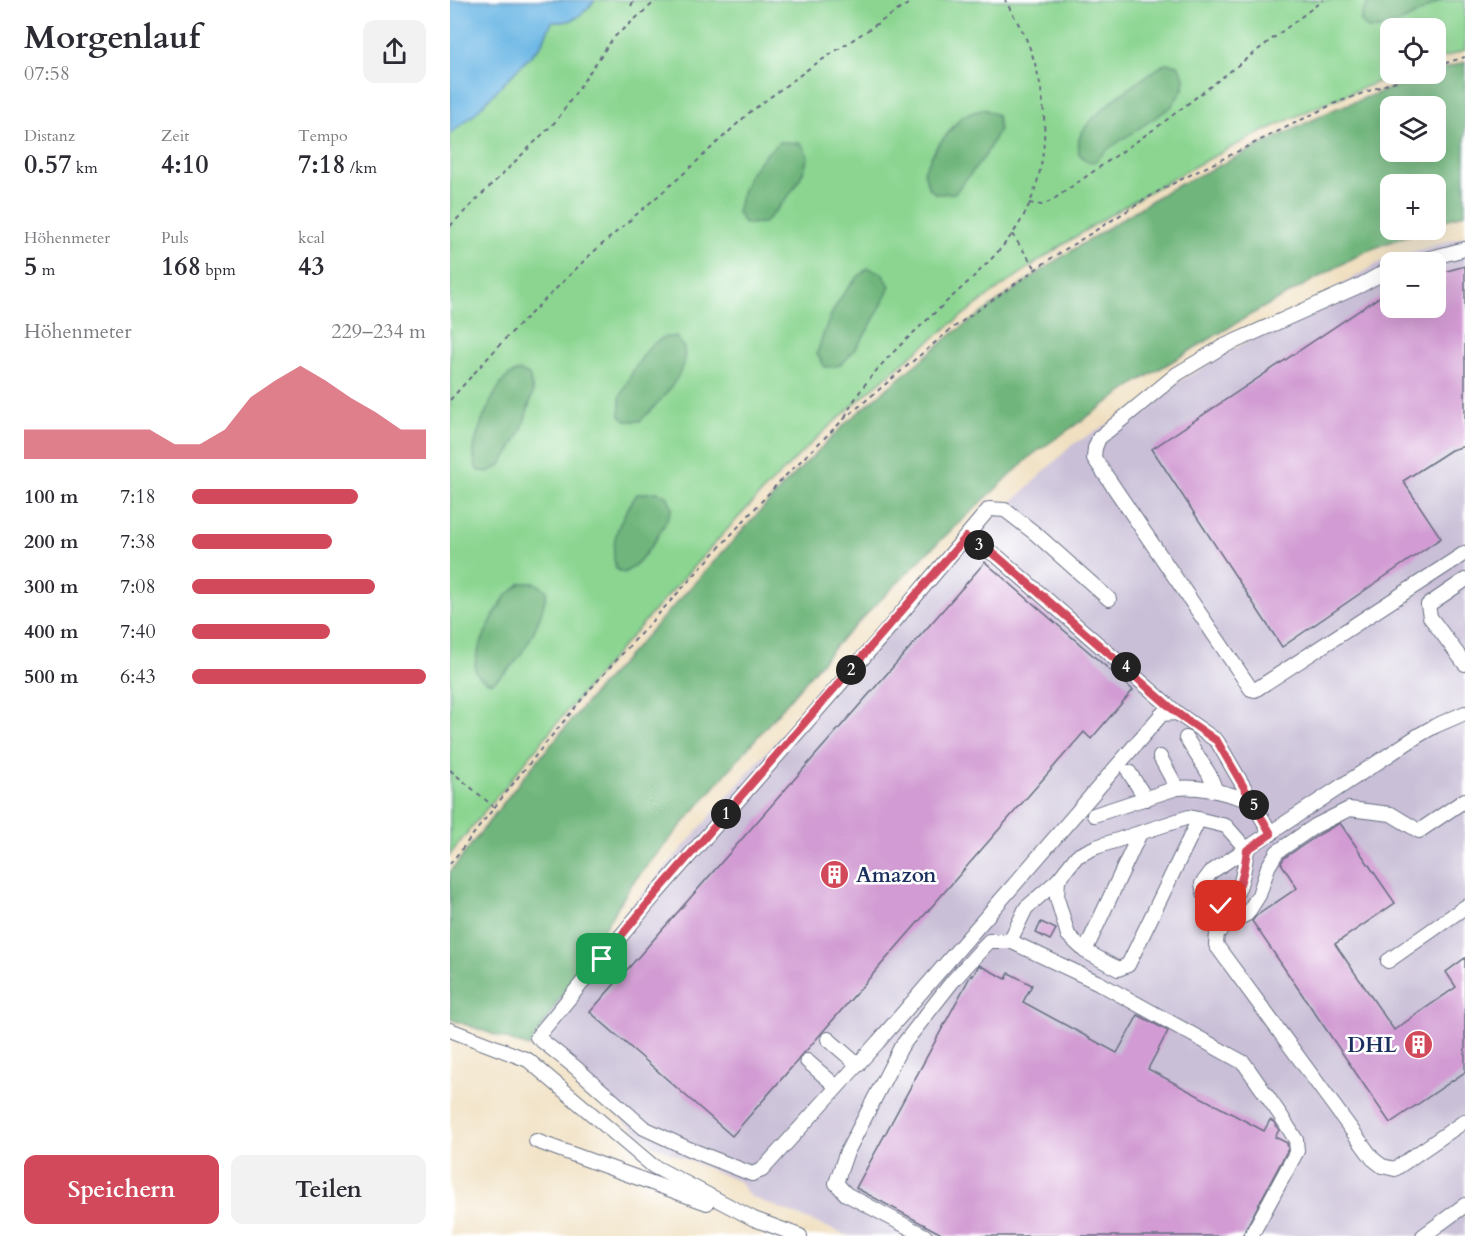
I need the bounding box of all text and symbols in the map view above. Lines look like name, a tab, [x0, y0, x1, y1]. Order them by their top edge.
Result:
text: Morgenlauf	[24, 15, 200, 60]
map controls	[1380, 18, 1446, 318]
button: locate	[1380, 18, 1446, 84]
button: share	[363, 20, 426, 83]
text: 07:58	[24, 60, 70, 87]
button: layers	[1380, 96, 1446, 162]
text: Distanz	[24, 125, 75, 147]
text: Zeit	[161, 125, 189, 147]
text: Tempo	[298, 125, 348, 147]
text: 0.57	[24, 147, 72, 182]
text: 4:10	[161, 147, 209, 182]
text: 7:18	[298, 147, 346, 182]
text: km	[72, 157, 98, 179]
text: /km	[346, 157, 377, 179]
button: +	[1380, 174, 1446, 240]
text: Höhenmeter	[24, 227, 110, 249]
text: Puls	[161, 227, 189, 249]
text: kcal	[298, 227, 325, 249]
text: 5	[24, 249, 37, 284]
text: 168	[161, 249, 201, 284]
text: 43	[298, 249, 325, 284]
button: −	[1380, 252, 1446, 318]
text: m	[37, 259, 55, 281]
text: bpm	[201, 259, 236, 281]
text: Höhenmeter	[24, 318, 132, 345]
text: 229–234 m	[331, 318, 426, 345]
text: 100 m	[24, 483, 79, 510]
text: 7:18	[120, 483, 156, 510]
text: 200 m	[24, 528, 79, 555]
text: 7:38	[120, 528, 156, 555]
pin: 3	[964, 530, 994, 560]
text: 3	[975, 534, 983, 556]
text: 300 m	[24, 573, 79, 600]
text: 7:08	[120, 573, 156, 600]
text: 400 m	[24, 618, 79, 645]
text: 7:40	[120, 618, 156, 645]
pin: 4	[1111, 652, 1141, 682]
pin: 2	[836, 655, 866, 685]
text: 4	[1122, 656, 1130, 678]
text: 2	[847, 659, 855, 681]
text: 500 m	[24, 663, 79, 690]
text: 6:43	[120, 663, 156, 690]
pin: 5	[1239, 790, 1269, 820]
text: 5	[1250, 794, 1258, 816]
pin: 1	[711, 799, 741, 829]
text: 1	[722, 803, 730, 825]
building icon: Amazon	[819, 859, 851, 891]
place label: Amazon	[856, 861, 937, 890]
pin	[1195, 880, 1246, 931]
icon: check	[1204, 889, 1237, 922]
pin	[576, 933, 627, 984]
icon: arrive	[585, 942, 618, 975]
building icon: DHL	[1402, 1029, 1434, 1061]
place label: DHL	[1347, 1031, 1398, 1060]
button: Speichern	[24, 1155, 219, 1224]
button: Teilen	[231, 1155, 426, 1224]

